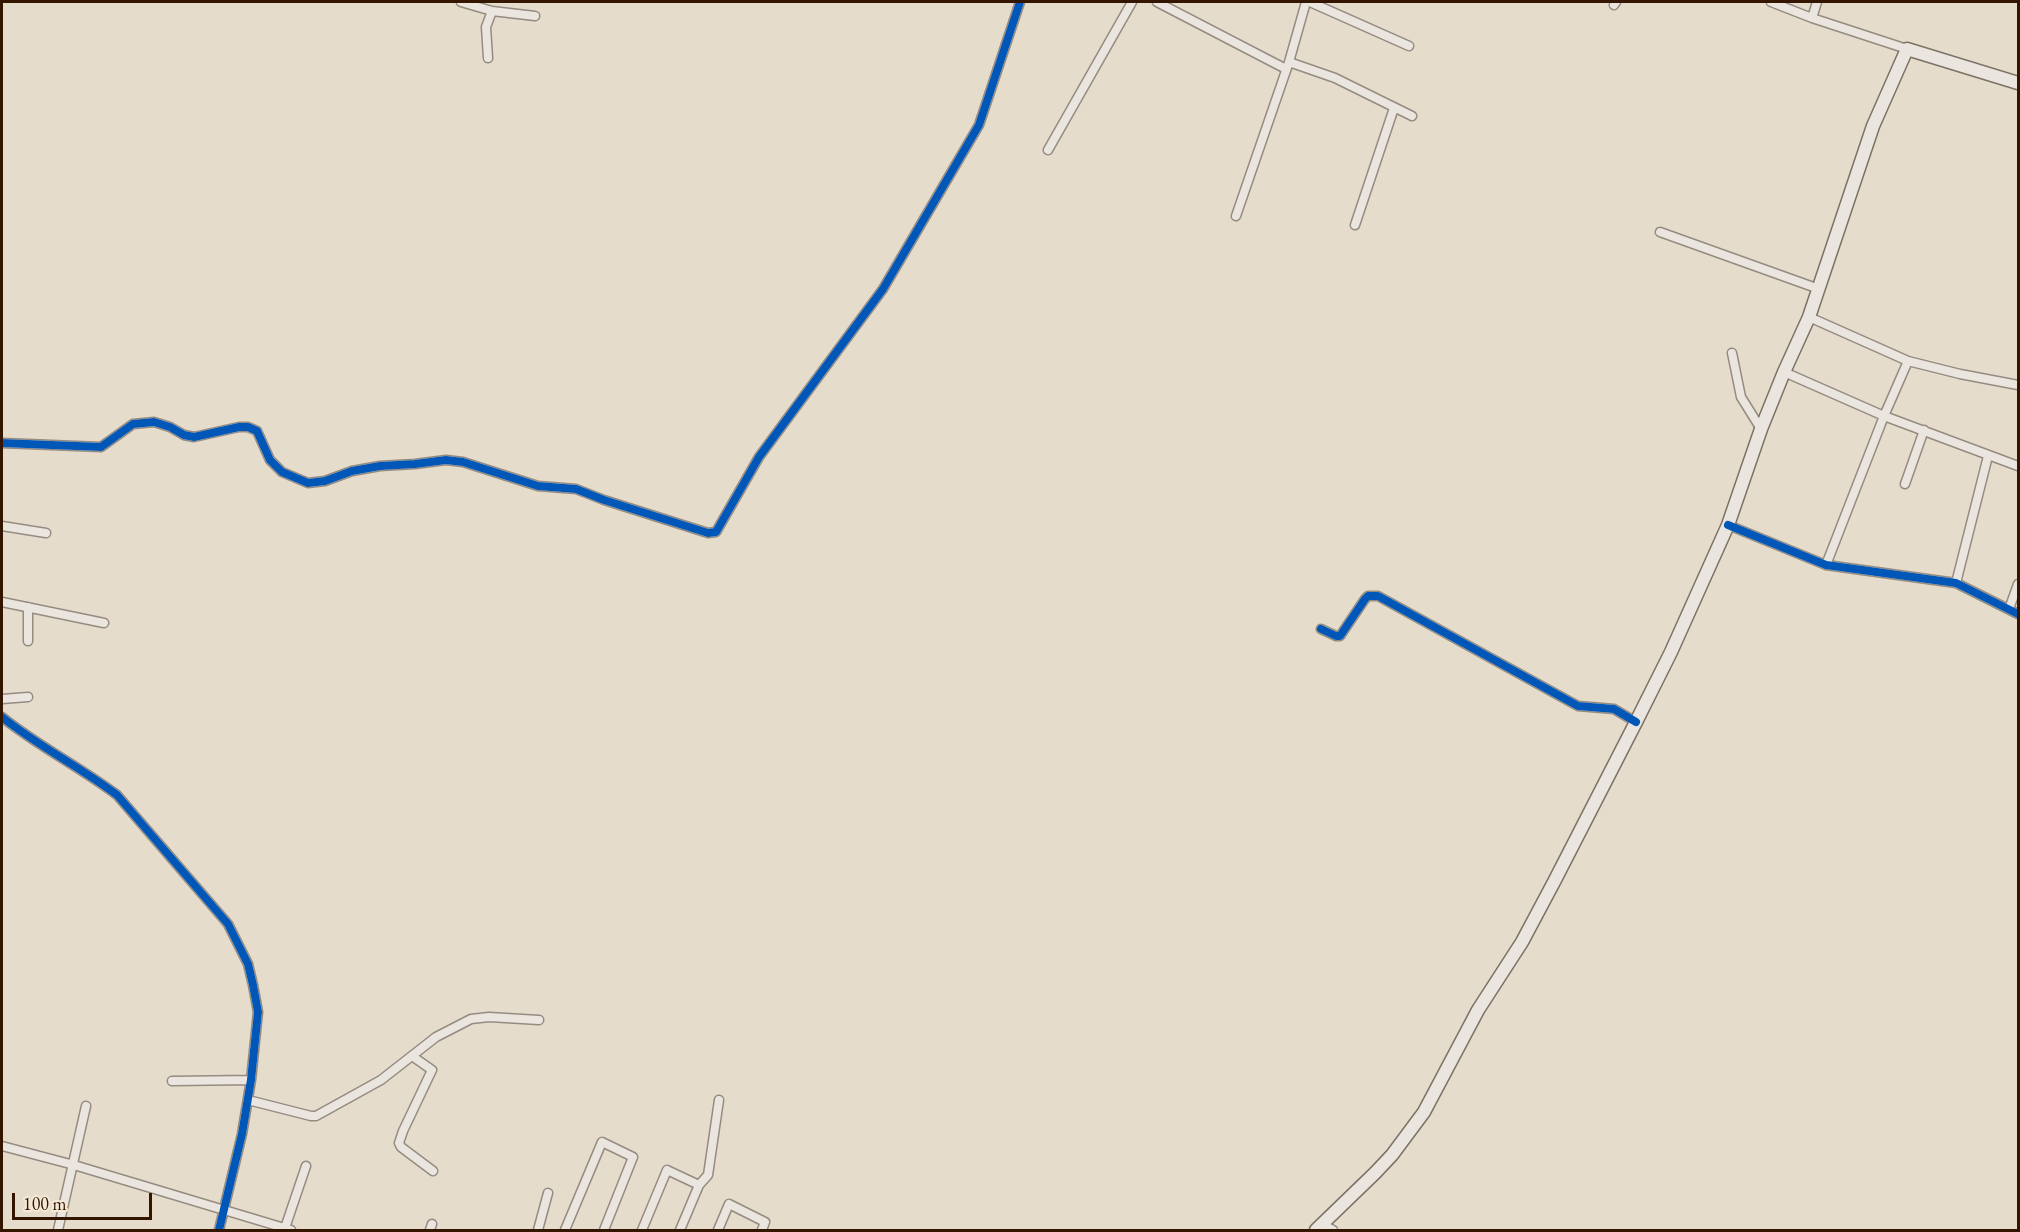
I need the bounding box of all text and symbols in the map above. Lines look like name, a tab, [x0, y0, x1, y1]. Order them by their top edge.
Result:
scale bar	[15, 1181, 154, 1219]
text: 100 m	[23, 1192, 67, 1215]

